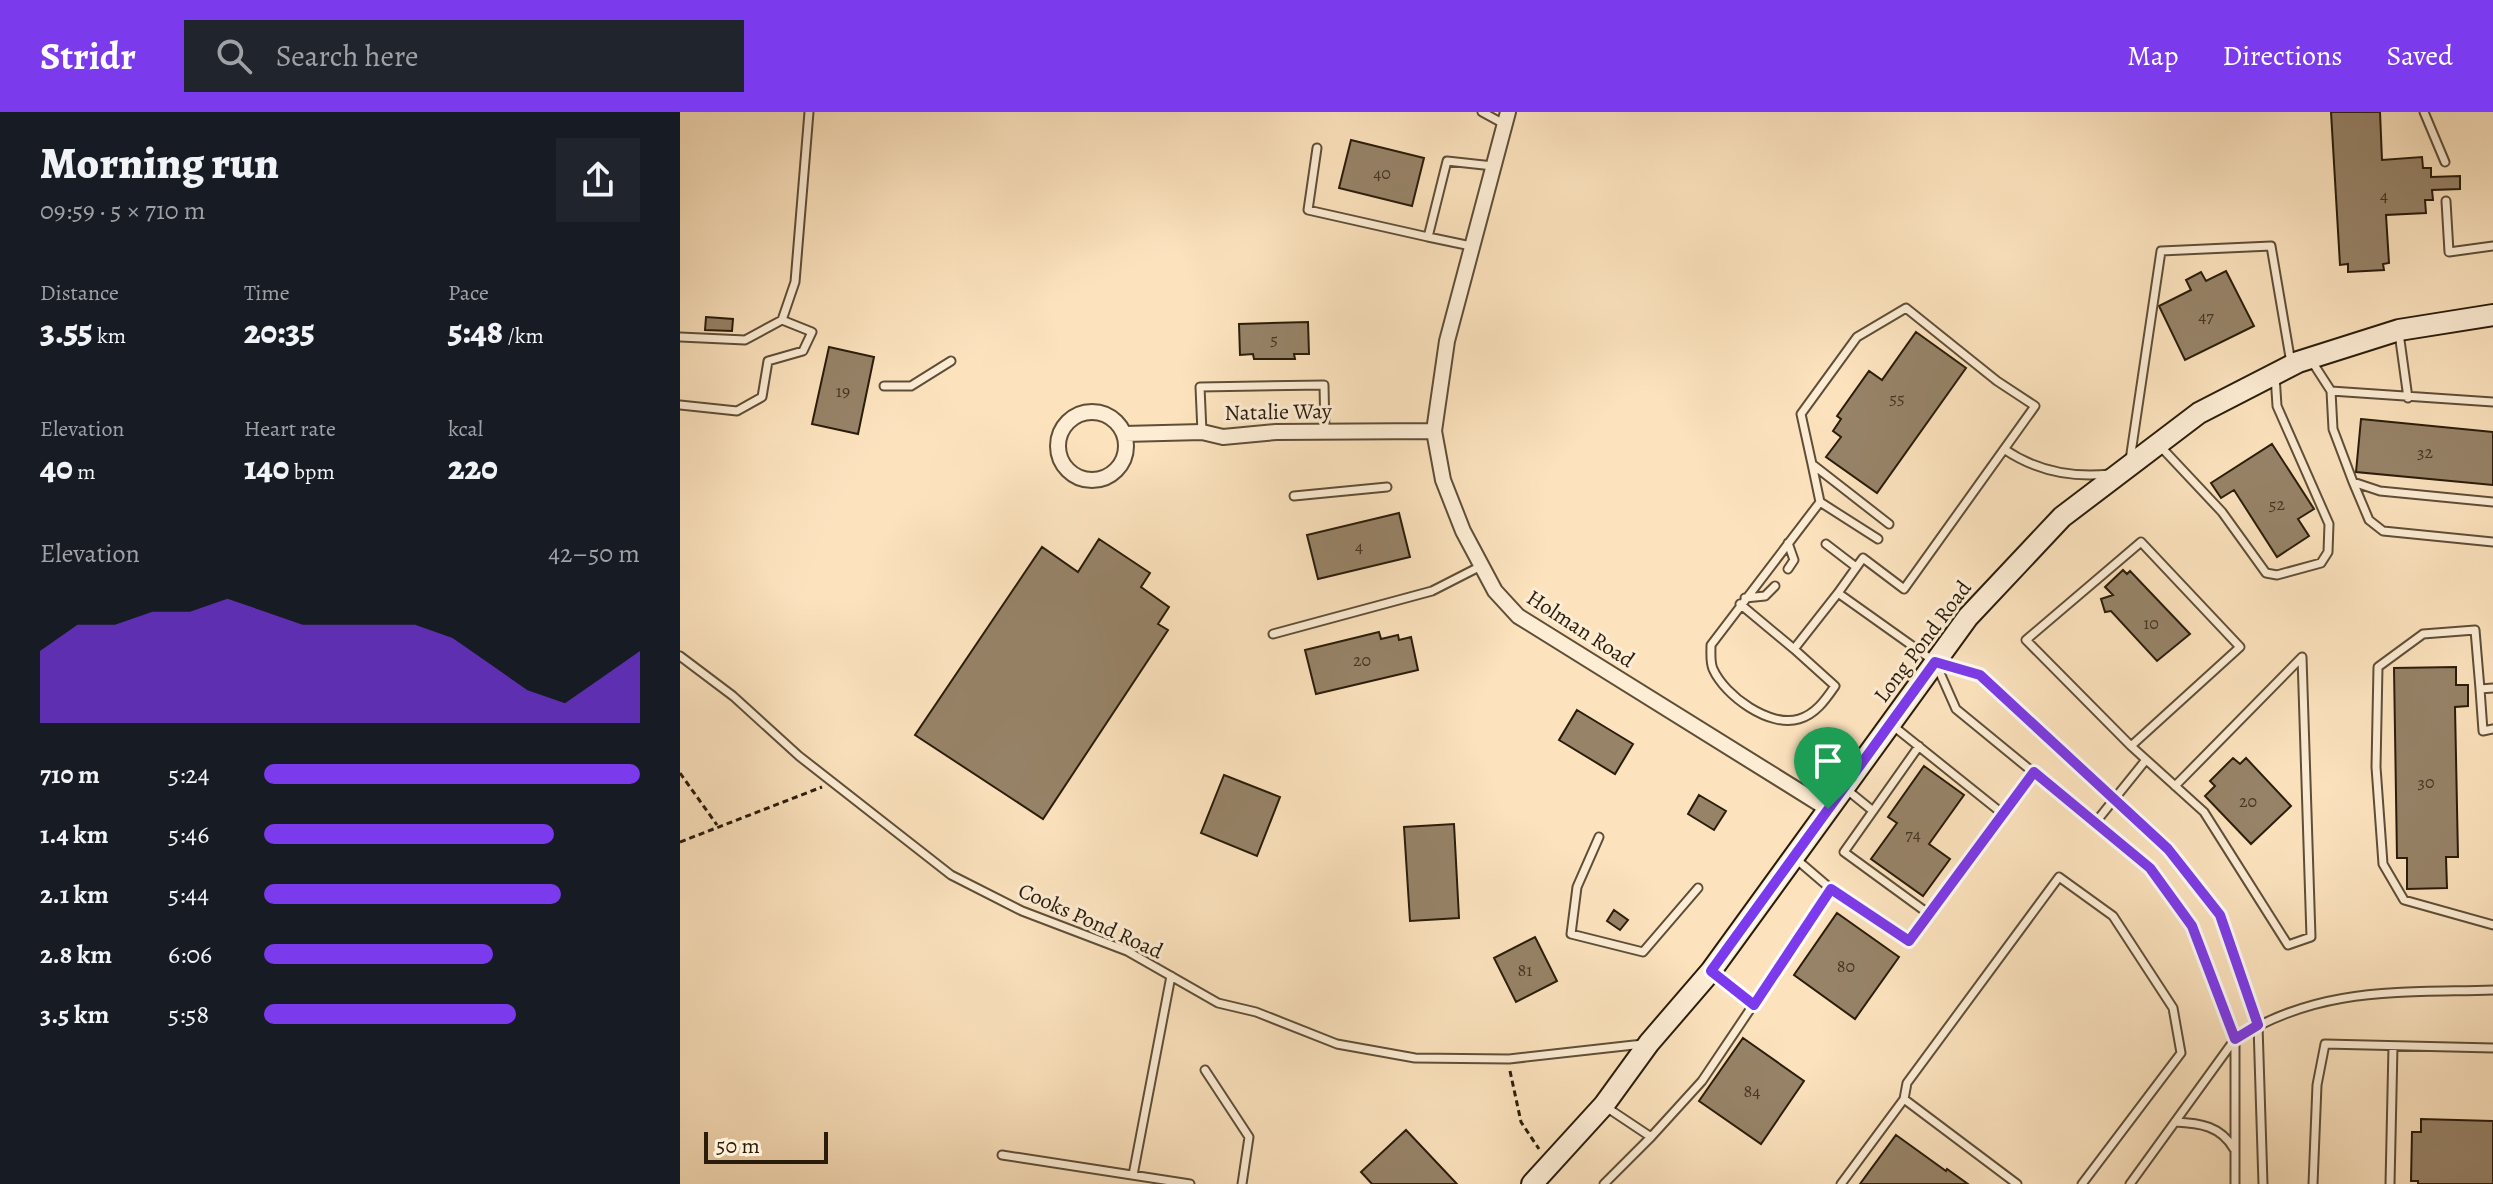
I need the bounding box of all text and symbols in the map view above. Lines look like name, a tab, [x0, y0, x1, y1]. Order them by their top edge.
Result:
search box	[184, 20, 744, 92]
text: Stridr	[40, 30, 136, 82]
icon: search	[212, 34, 256, 78]
text: Search here	[276, 36, 419, 76]
text: Map	[2127, 37, 2178, 75]
text: Directions	[2222, 37, 2343, 75]
text: Saved	[2387, 37, 2453, 75]
text: Morning run	[40, 133, 279, 193]
button: share	[556, 138, 640, 222]
house number: 40	[1373, 161, 1391, 185]
house number: 4	[2380, 183, 2388, 207]
text: 09:59 · 5 × 710 m	[40, 193, 205, 228]
text: Distance	[40, 278, 119, 308]
text: Time	[244, 278, 290, 308]
text: Pace	[448, 278, 489, 308]
house number: 47	[2198, 304, 2214, 328]
text: 3.55	[40, 308, 93, 355]
text: 20:35	[244, 308, 315, 355]
text: 5:48	[448, 308, 503, 355]
text: km	[93, 321, 126, 351]
text: /km	[503, 321, 544, 351]
house number: 5	[1270, 327, 1278, 351]
house number: 19	[836, 379, 850, 403]
house number: 55	[1889, 386, 1905, 410]
street label: Natalie Way	[1224, 396, 1332, 428]
text: Elevation	[40, 414, 124, 444]
text: Heart rate	[244, 414, 336, 444]
text: kcal	[448, 414, 483, 444]
house number: 32	[2417, 440, 2433, 464]
text: 40	[40, 444, 73, 491]
text: 140	[244, 444, 289, 491]
text: 220	[448, 444, 498, 491]
text: m	[73, 457, 96, 487]
text: bpm	[289, 457, 335, 487]
house number: 52	[2269, 492, 2286, 516]
house number: 4	[1355, 534, 1363, 558]
text: Elevation	[40, 536, 140, 571]
text: 42–50 m	[548, 536, 640, 571]
street label: Long Pond Road	[1867, 574, 1979, 709]
street label: Holman Road	[1521, 583, 1640, 675]
house number: 10	[2143, 611, 2159, 635]
house number: 20	[1353, 648, 1371, 672]
pin	[1794, 727, 1862, 809]
icon: arrive	[1806, 739, 1850, 783]
text: 710 m	[40, 757, 100, 792]
text: 5:24	[168, 757, 210, 792]
house number: 30	[2417, 770, 2435, 794]
house number: 20	[2239, 789, 2257, 813]
text: 1.4 km	[40, 817, 108, 852]
text: 5:46	[168, 817, 209, 852]
house number: 74	[1905, 822, 1921, 846]
street label: Cooks Pond Road	[1013, 876, 1168, 966]
text: 2.1 km	[40, 877, 109, 912]
text: 5:44	[168, 877, 209, 912]
text: 2.8 km	[40, 937, 112, 972]
text: 6:06	[168, 937, 212, 972]
house number: 80	[1837, 954, 1855, 978]
house number: 81	[1518, 958, 1532, 982]
text: 3.5 km	[40, 997, 109, 1032]
text: 5:58	[168, 997, 209, 1032]
house number: 84	[1744, 1079, 1760, 1103]
scale bar	[704, 1128, 828, 1164]
text: 50 m	[716, 1131, 760, 1161]

